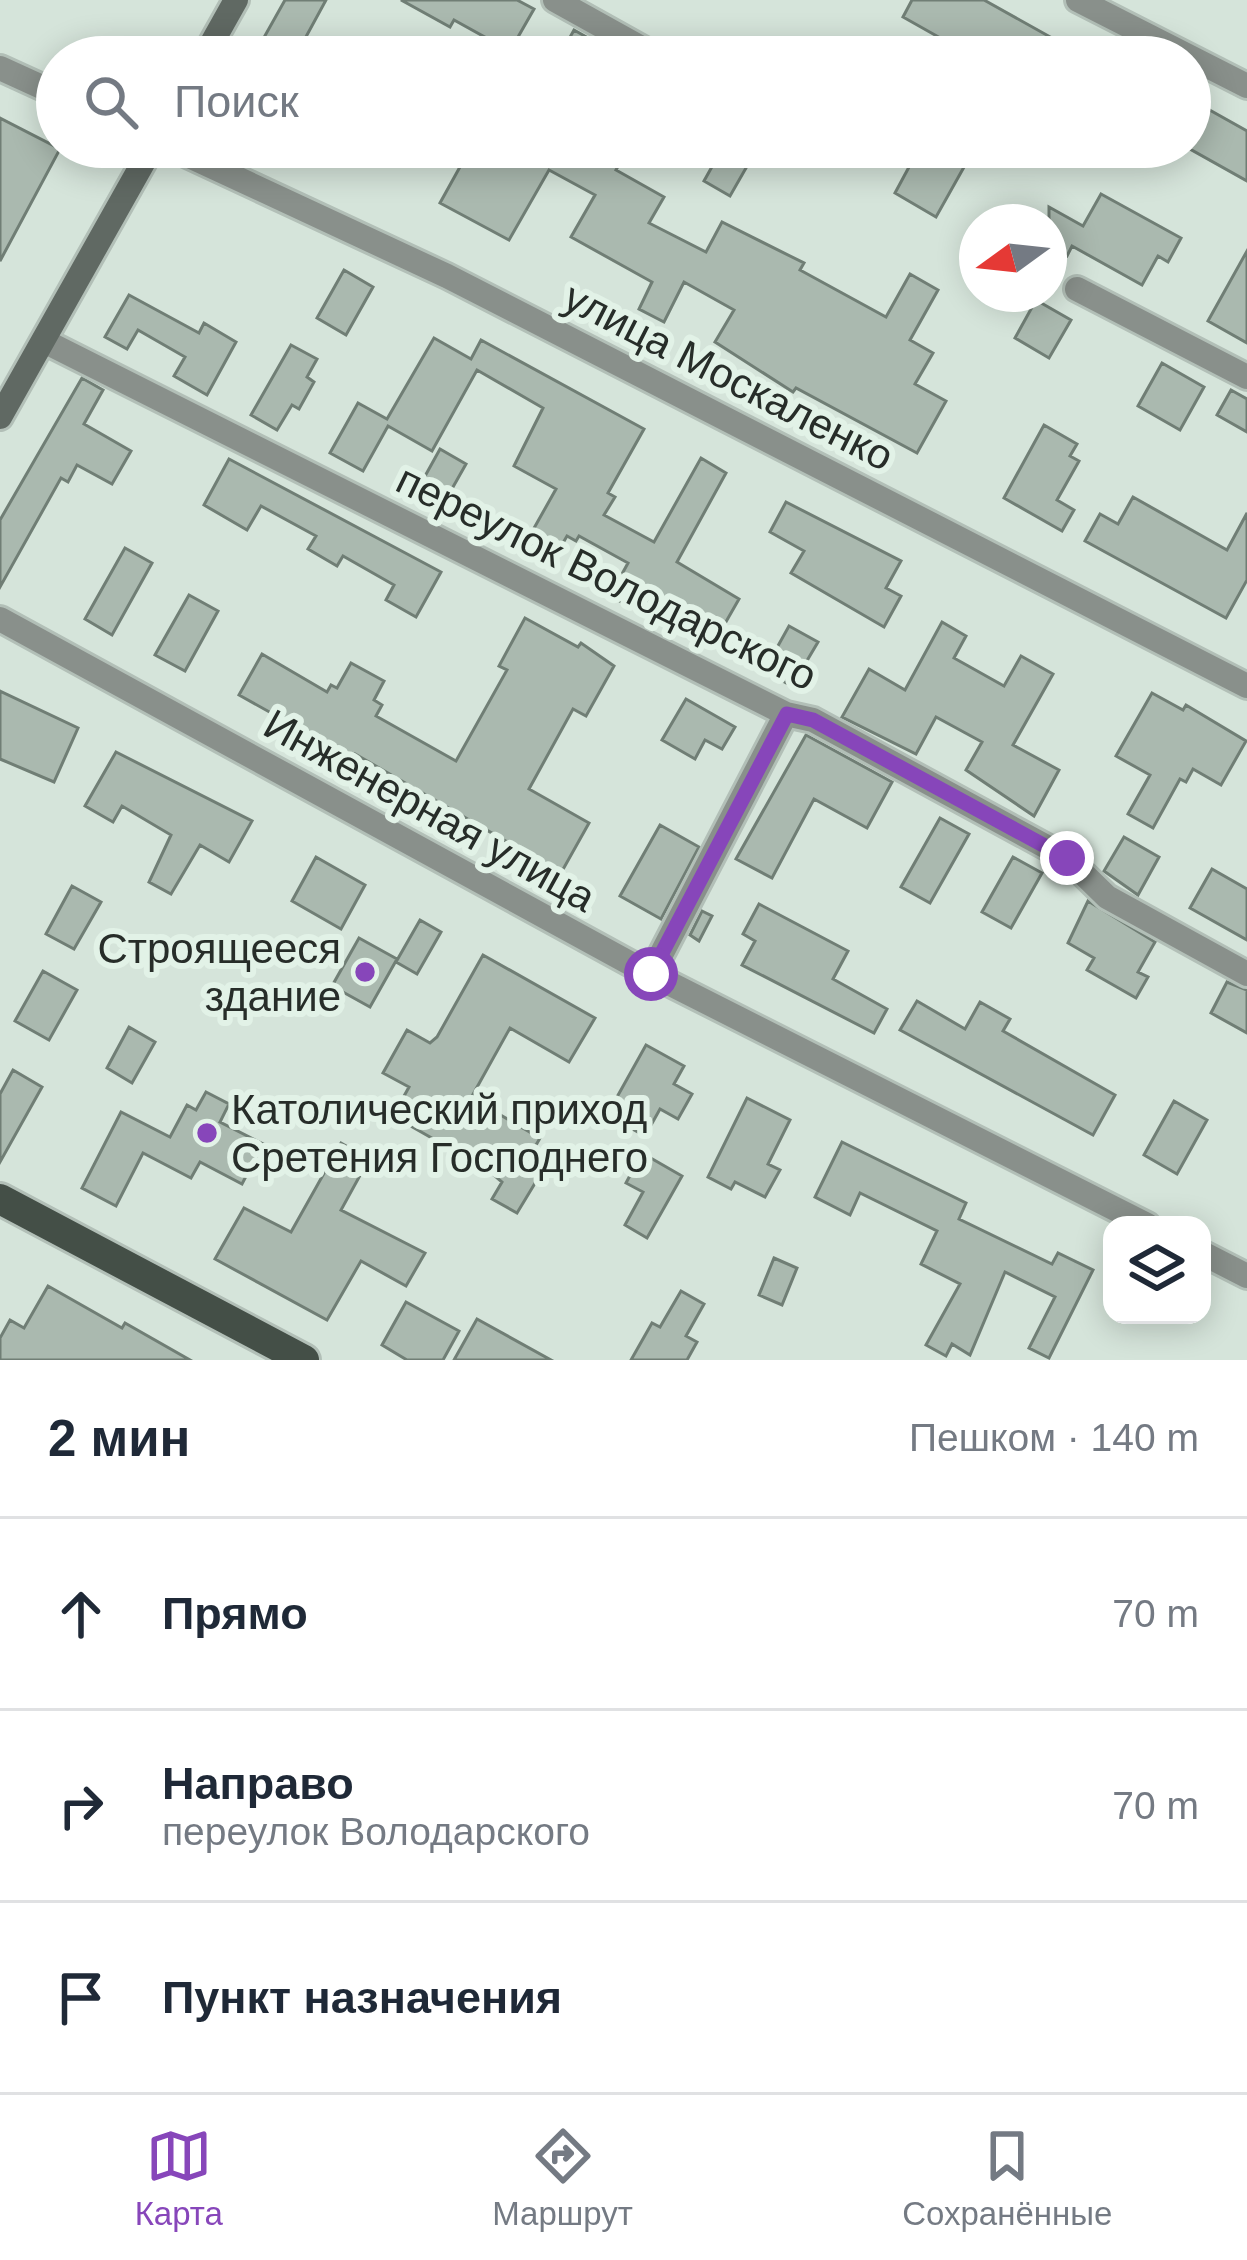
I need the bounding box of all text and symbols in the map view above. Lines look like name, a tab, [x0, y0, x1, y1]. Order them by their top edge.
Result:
search box	[36, 36, 1211, 168]
icon: search	[78, 69, 144, 135]
text: Поиск	[174, 76, 299, 127]
north arrow	[959, 204, 1067, 312]
street label: улица Москаленко	[556, 273, 901, 480]
street label: переулок Володарского	[389, 455, 824, 700]
street label: Инженерная улица	[256, 700, 604, 921]
route end	[1040, 831, 1094, 885]
place label: Строящееся здание	[97, 925, 341, 1020]
route start	[624, 947, 678, 1001]
marker: Строящееся здание	[352, 959, 378, 985]
place label: Католический приход Сретения Господнего	[231, 1086, 648, 1181]
marker: Католический приход Сретения Господнего	[194, 1120, 220, 1146]
map controls	[1103, 1216, 1211, 1324]
button: layers	[1103, 1216, 1211, 1324]
text: 2 мин	[48, 1410, 190, 1467]
text: Пешком · 140 m	[909, 1416, 1199, 1459]
icon: ahead	[48, 1581, 114, 1647]
text: Прямо	[162, 1588, 308, 1639]
text: 70 m	[1112, 1592, 1199, 1635]
text: Направо	[162, 1758, 354, 1809]
icon: right	[48, 1773, 114, 1839]
text: 70 m	[1112, 1784, 1199, 1827]
text: переулок Володарского	[162, 1810, 590, 1853]
icon: arrive	[48, 1965, 114, 2031]
text: Пункт назначения	[162, 1972, 562, 2023]
tab: Карта	[135, 2123, 223, 2233]
tab: Маршрут	[492, 2123, 633, 2233]
tab: Сохранённые	[902, 2123, 1112, 2233]

